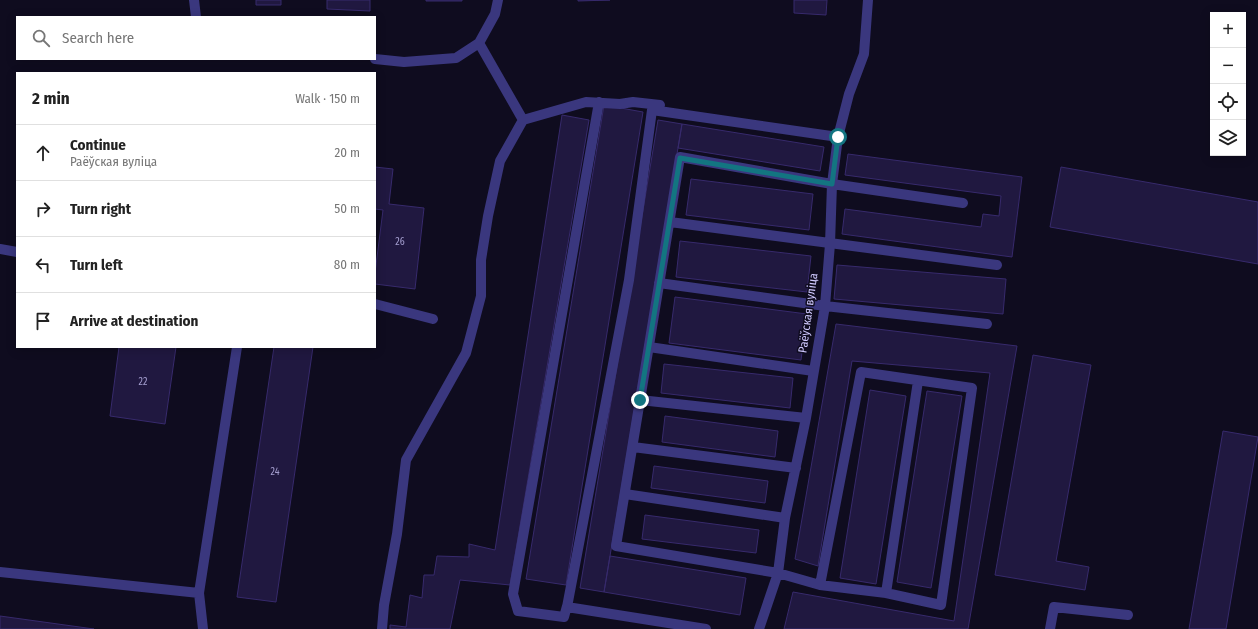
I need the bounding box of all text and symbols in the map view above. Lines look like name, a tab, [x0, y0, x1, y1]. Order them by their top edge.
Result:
map controls	[1210, 12, 1246, 156]
button: +	[1210, 12, 1246, 48]
search box	[16, 16, 376, 60]
icon: search	[30, 27, 52, 49]
text: Search here	[62, 29, 134, 47]
button: −	[1210, 48, 1246, 84]
button: locate	[1210, 84, 1246, 120]
text: 2 min	[32, 88, 70, 109]
text: Walk · 150 m	[295, 91, 360, 106]
button: layers	[1210, 120, 1246, 156]
route start	[829, 128, 847, 146]
text: Continue	[70, 136, 126, 154]
icon: ahead	[32, 142, 54, 164]
text: 20 m	[334, 145, 360, 160]
text: Раёўская вуліца	[70, 154, 157, 169]
icon: right	[32, 198, 54, 220]
text: Turn right	[70, 200, 131, 218]
text: 50 m	[334, 201, 360, 216]
house number: 26	[395, 236, 405, 248]
icon: left	[32, 254, 54, 276]
text: Turn left	[70, 256, 123, 274]
text: 80 m	[334, 257, 360, 272]
street label: Раёўская вуліца	[795, 272, 821, 354]
icon: arrive	[32, 310, 54, 332]
text: Arrive at destination	[70, 312, 198, 330]
house number: 22	[139, 376, 148, 388]
route end	[631, 391, 649, 409]
house number: 24	[270, 466, 280, 478]

